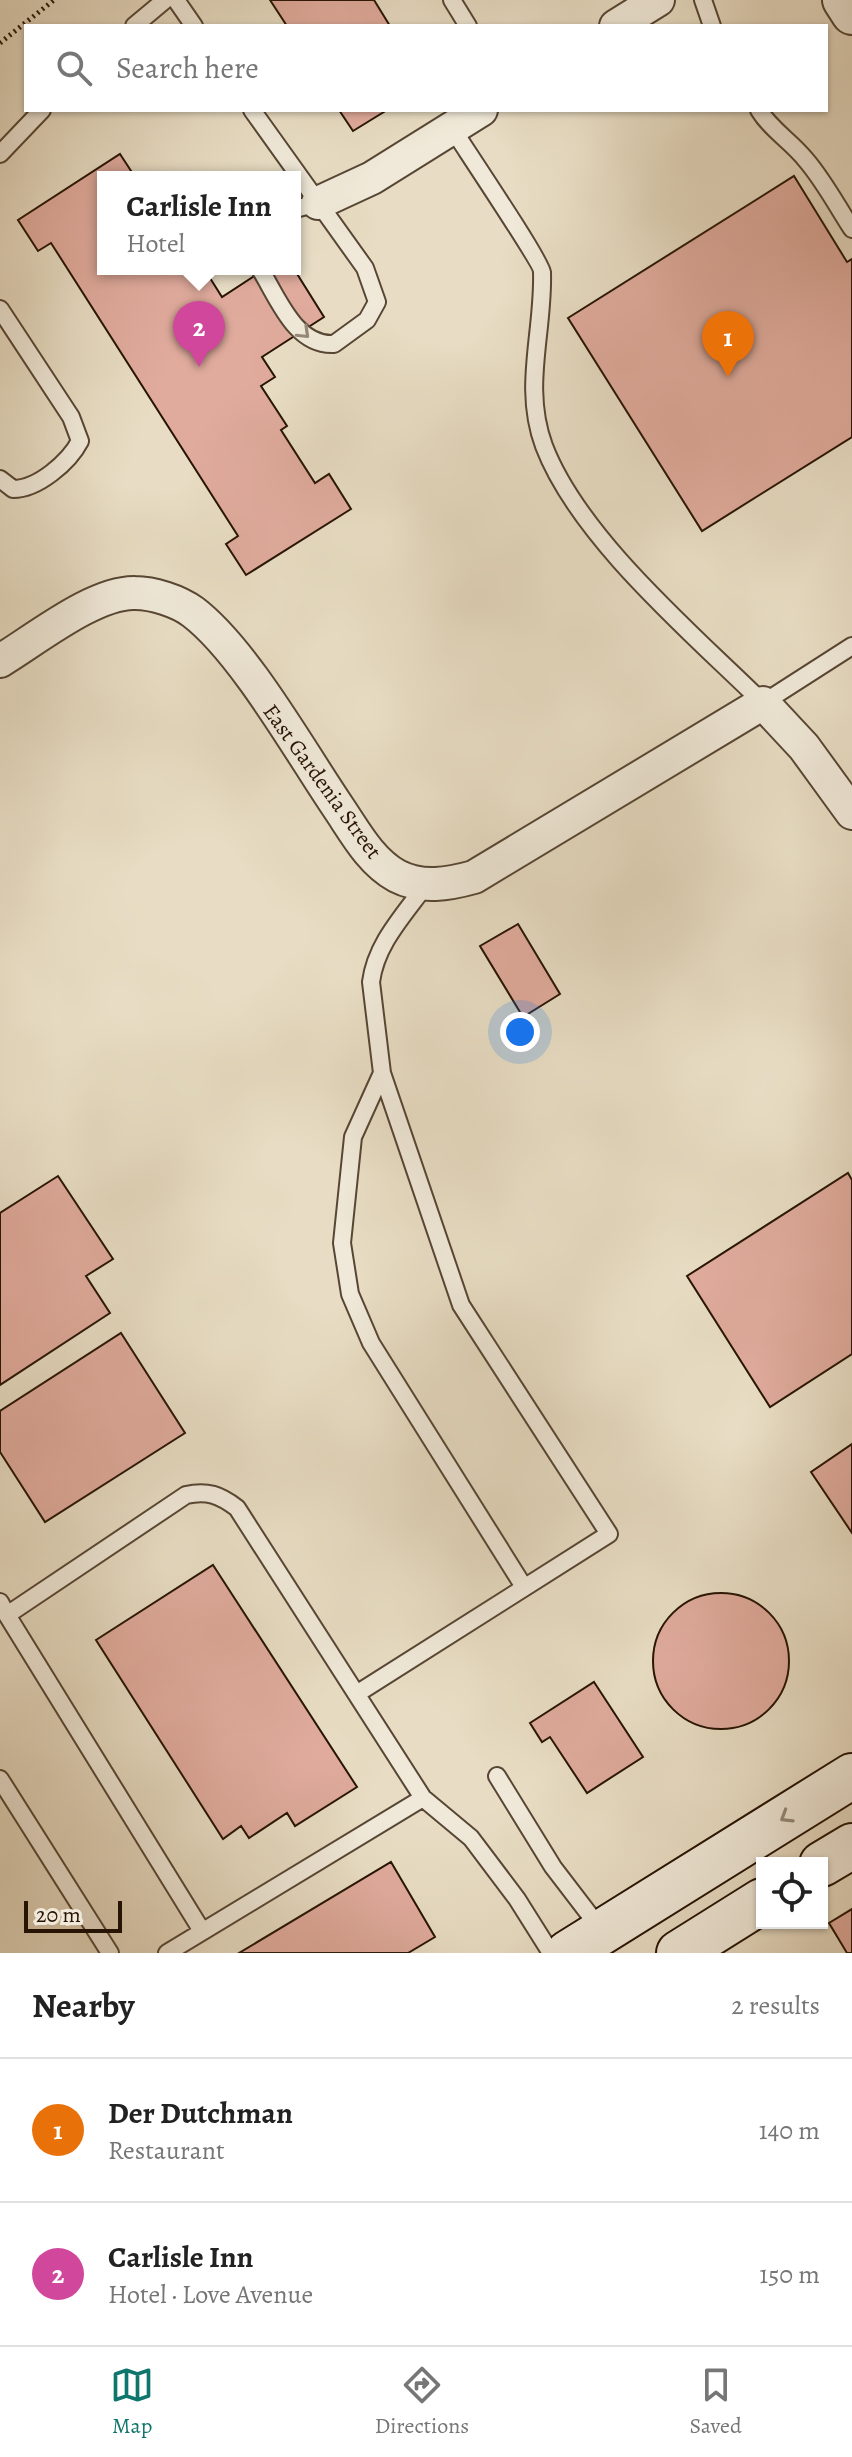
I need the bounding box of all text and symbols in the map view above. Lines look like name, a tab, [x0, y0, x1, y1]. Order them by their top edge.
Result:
search box	[24, 24, 828, 112]
icon: search	[52, 46, 96, 90]
text: Search here	[116, 48, 259, 88]
popup	[97, 171, 301, 275]
text: Carlisle Inn	[126, 186, 272, 226]
text: Hotel	[126, 226, 185, 261]
pin: 2	[173, 301, 225, 367]
pin: 1	[702, 311, 754, 377]
one-way arrow	[295, 323, 309, 338]
street label: East Gardenia Street	[256, 698, 389, 865]
your location	[500, 1012, 540, 1052]
one-way arrow	[780, 1808, 795, 1823]
map controls	[756, 1857, 828, 1929]
button: locate	[756, 1857, 828, 1929]
scale bar	[24, 1897, 122, 1933]
text: 20 m	[36, 1900, 81, 1930]
text: Nearby	[32, 1982, 135, 2029]
text: 2 results	[731, 1988, 820, 2023]
text: Der Dutchman	[108, 2093, 293, 2133]
text: 1	[53, 2113, 63, 2148]
text: 140 m	[759, 2113, 820, 2148]
text: Restaurant	[108, 2133, 225, 2168]
text: Carlisle Inn	[108, 2237, 253, 2277]
text: 2	[52, 2257, 64, 2292]
text: 150 m	[759, 2257, 820, 2292]
text: Hotel · Love Avenue	[108, 2277, 313, 2312]
tab: Map	[110, 2363, 154, 2441]
tab: Directions	[375, 2363, 469, 2441]
tab: Saved	[690, 2363, 742, 2441]

